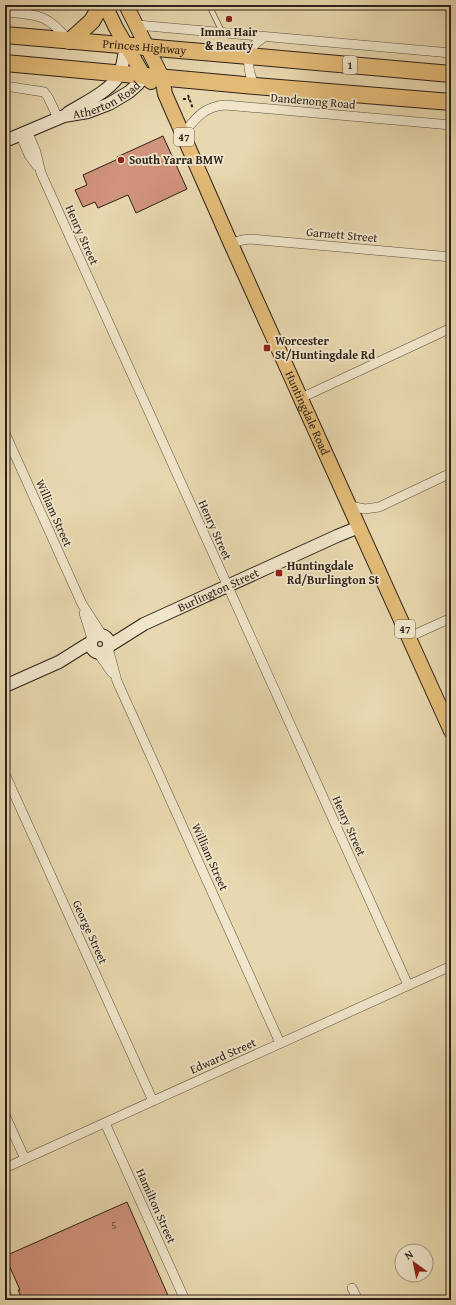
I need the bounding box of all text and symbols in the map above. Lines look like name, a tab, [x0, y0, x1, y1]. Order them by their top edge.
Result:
marker: Imma Hair & Beauty	[224, 14, 234, 24]
place label: Imma Hair & Beauty	[200, 23, 258, 54]
street label: Princes Highway	[102, 34, 187, 59]
road number: 1	[343, 56, 357, 74]
street label: Atherton Road	[71, 76, 144, 122]
street label: Dandenong Road	[270, 88, 357, 113]
road number: 47	[174, 128, 194, 146]
place label: South Yarra BMW	[129, 151, 224, 168]
marker: South Yarra BMW	[116, 155, 126, 165]
street label: Henry Street	[62, 202, 104, 268]
street label: Garnett Street	[306, 223, 379, 246]
place label: Worcester St/Huntingdale Rd	[275, 332, 375, 363]
marker: Worcester St/Huntingdale Rd	[262, 343, 272, 353]
street label: Huntingdale Road	[281, 368, 334, 458]
street label: William Street	[32, 476, 77, 550]
street label: Henry Street	[195, 497, 237, 563]
place label: Huntingdale Rd/Burlington St	[287, 557, 380, 588]
street label: Burlington Street	[175, 563, 262, 616]
marker: Huntingdale Rd/Burlington St	[274, 568, 284, 578]
road number: 47	[395, 620, 415, 638]
street label: Henry Street	[329, 793, 371, 859]
street label: William Street	[188, 820, 233, 894]
street label: George Street	[69, 897, 112, 967]
street label: Edward Street	[187, 1033, 259, 1078]
street label: Hamilton Street	[132, 1166, 181, 1247]
house number: 5	[112, 1218, 117, 1233]
north arrow	[394, 1243, 434, 1283]
text: N	[401, 1246, 417, 1263]

